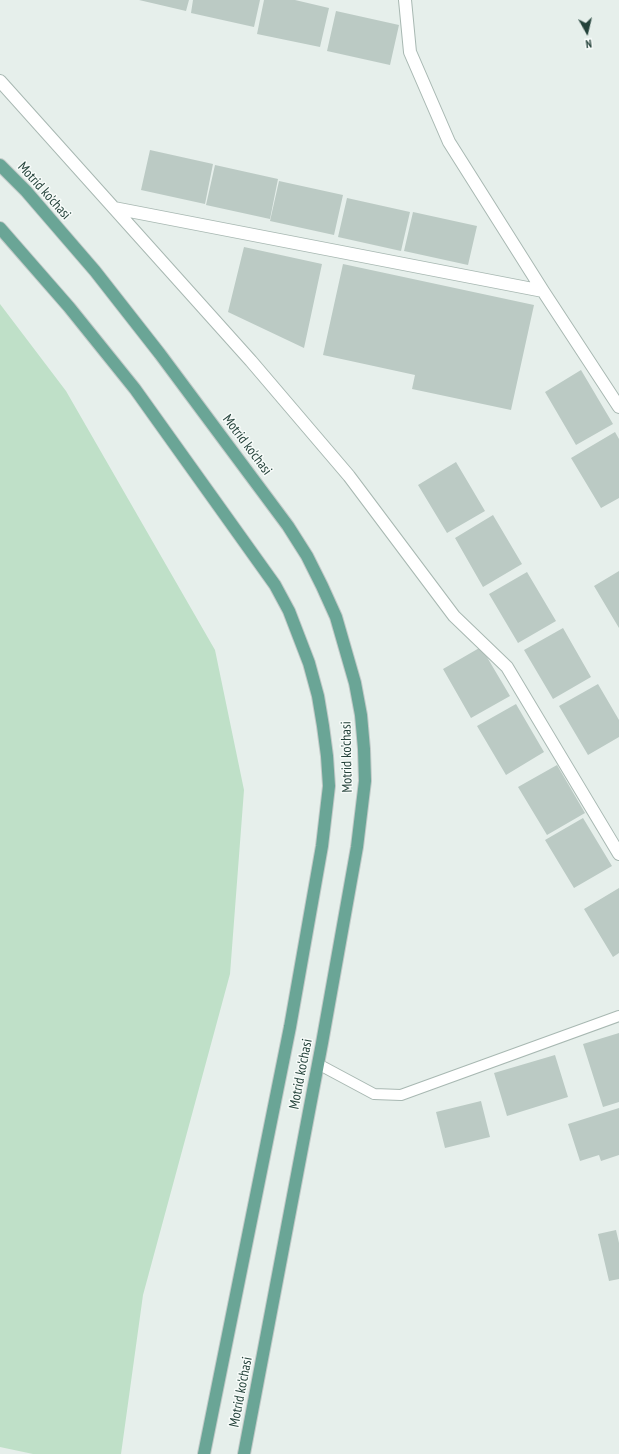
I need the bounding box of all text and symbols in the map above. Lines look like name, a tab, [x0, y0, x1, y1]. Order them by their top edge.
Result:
north arrow	[567, 12, 607, 52]
text: N	[585, 37, 593, 51]
street label: Motrid ko'chasi	[14, 159, 74, 223]
street label: Motrid ko'chasi	[219, 411, 275, 479]
street label: Motrid ko'chasi	[338, 721, 356, 793]
street label: Motrid ko'chasi	[286, 1037, 316, 1111]
street label: Motrid ko'chasi	[226, 1355, 256, 1429]

